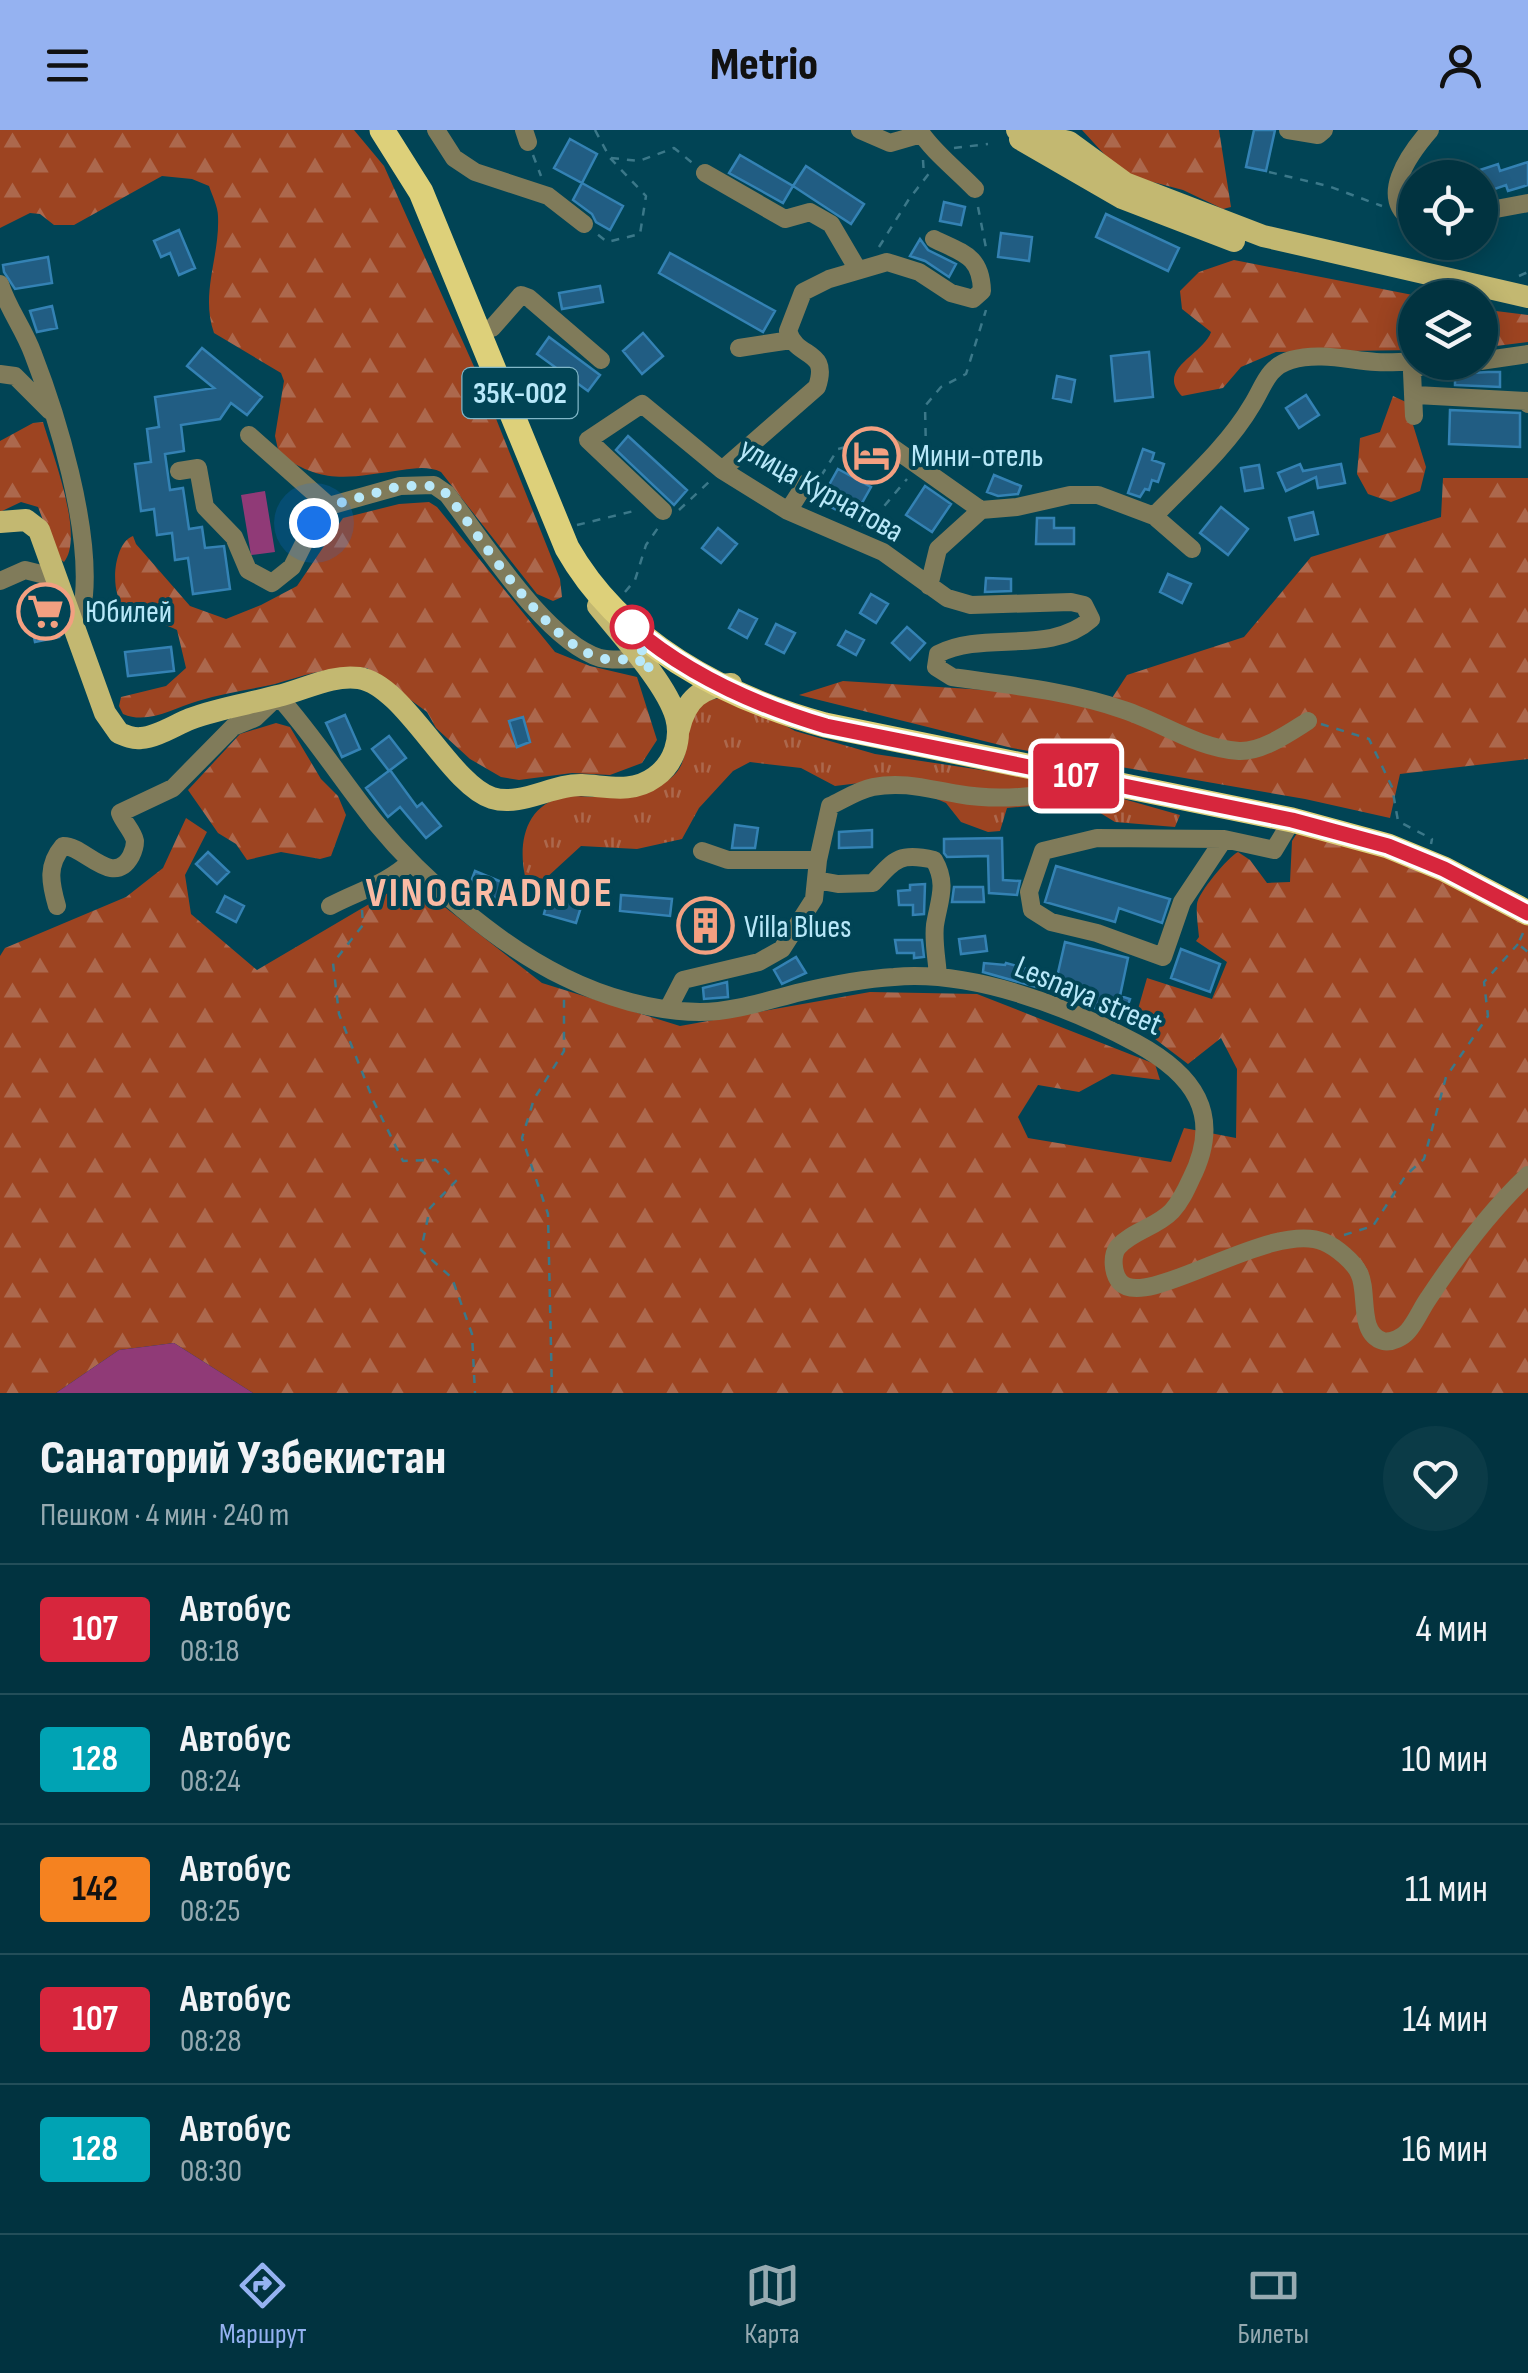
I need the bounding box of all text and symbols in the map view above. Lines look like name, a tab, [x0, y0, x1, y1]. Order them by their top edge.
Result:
icon: menu	[40, 38, 95, 93]
text: Metrio	[710, 38, 818, 93]
icon: person	[1433, 38, 1488, 93]
map controls	[1398, 160, 1498, 380]
button: locate	[1398, 160, 1498, 260]
button: layers	[1398, 280, 1498, 380]
road number: 35К-002	[462, 368, 578, 418]
hotel icon: Мини-отель	[842, 425, 902, 485]
street label: улица Курчатова	[732, 429, 910, 551]
place label: Мини-отель	[911, 437, 1044, 476]
your location	[289, 498, 339, 548]
supermarket icon: Юбилей	[16, 581, 76, 641]
place label: Юбилей	[85, 593, 172, 632]
unlabelled marker	[611, 606, 653, 648]
line badge: 107	[1018, 744, 1134, 808]
text: 107	[1053, 755, 1099, 798]
district label: VINOGRADNOE	[366, 868, 614, 919]
building icon: Villa Blues	[675, 896, 735, 956]
place label: Villa Blues	[744, 908, 852, 947]
street label: Lesnaya street	[1009, 948, 1168, 1045]
button: heart	[1383, 1426, 1488, 1531]
text: Санаторий Узбекистан	[40, 1430, 446, 1487]
text: Пешком · 4 мин · 240 m	[40, 1496, 289, 1535]
text: Автобус	[180, 1587, 291, 1632]
text: 4 мин	[1416, 1607, 1488, 1652]
text: 107	[72, 1608, 118, 1651]
text: 08:18	[180, 1632, 240, 1671]
text: Автобус	[180, 1717, 291, 1762]
text: 10 мин	[1401, 1737, 1488, 1782]
text: 128	[72, 1738, 118, 1781]
text: 08:24	[180, 1762, 241, 1801]
text: Автобус	[180, 1847, 291, 1892]
text: 11 мин	[1405, 1867, 1488, 1912]
text: 142	[72, 1868, 118, 1911]
text: 08:25	[180, 1892, 240, 1931]
text: Автобус	[180, 1977, 291, 2022]
text: 14 мин	[1402, 1997, 1488, 2042]
text: 107	[72, 1998, 118, 2041]
text: 08:28	[180, 2022, 242, 2061]
text: Автобус	[180, 2107, 291, 2152]
text: 16 мин	[1402, 2127, 1488, 2172]
text: 128	[72, 2128, 118, 2171]
text: 08:30	[180, 2152, 242, 2191]
tab: Маршрут	[219, 2258, 307, 2351]
tab: Карта	[744, 2258, 800, 2351]
tab: Билеты	[1238, 2258, 1309, 2351]

